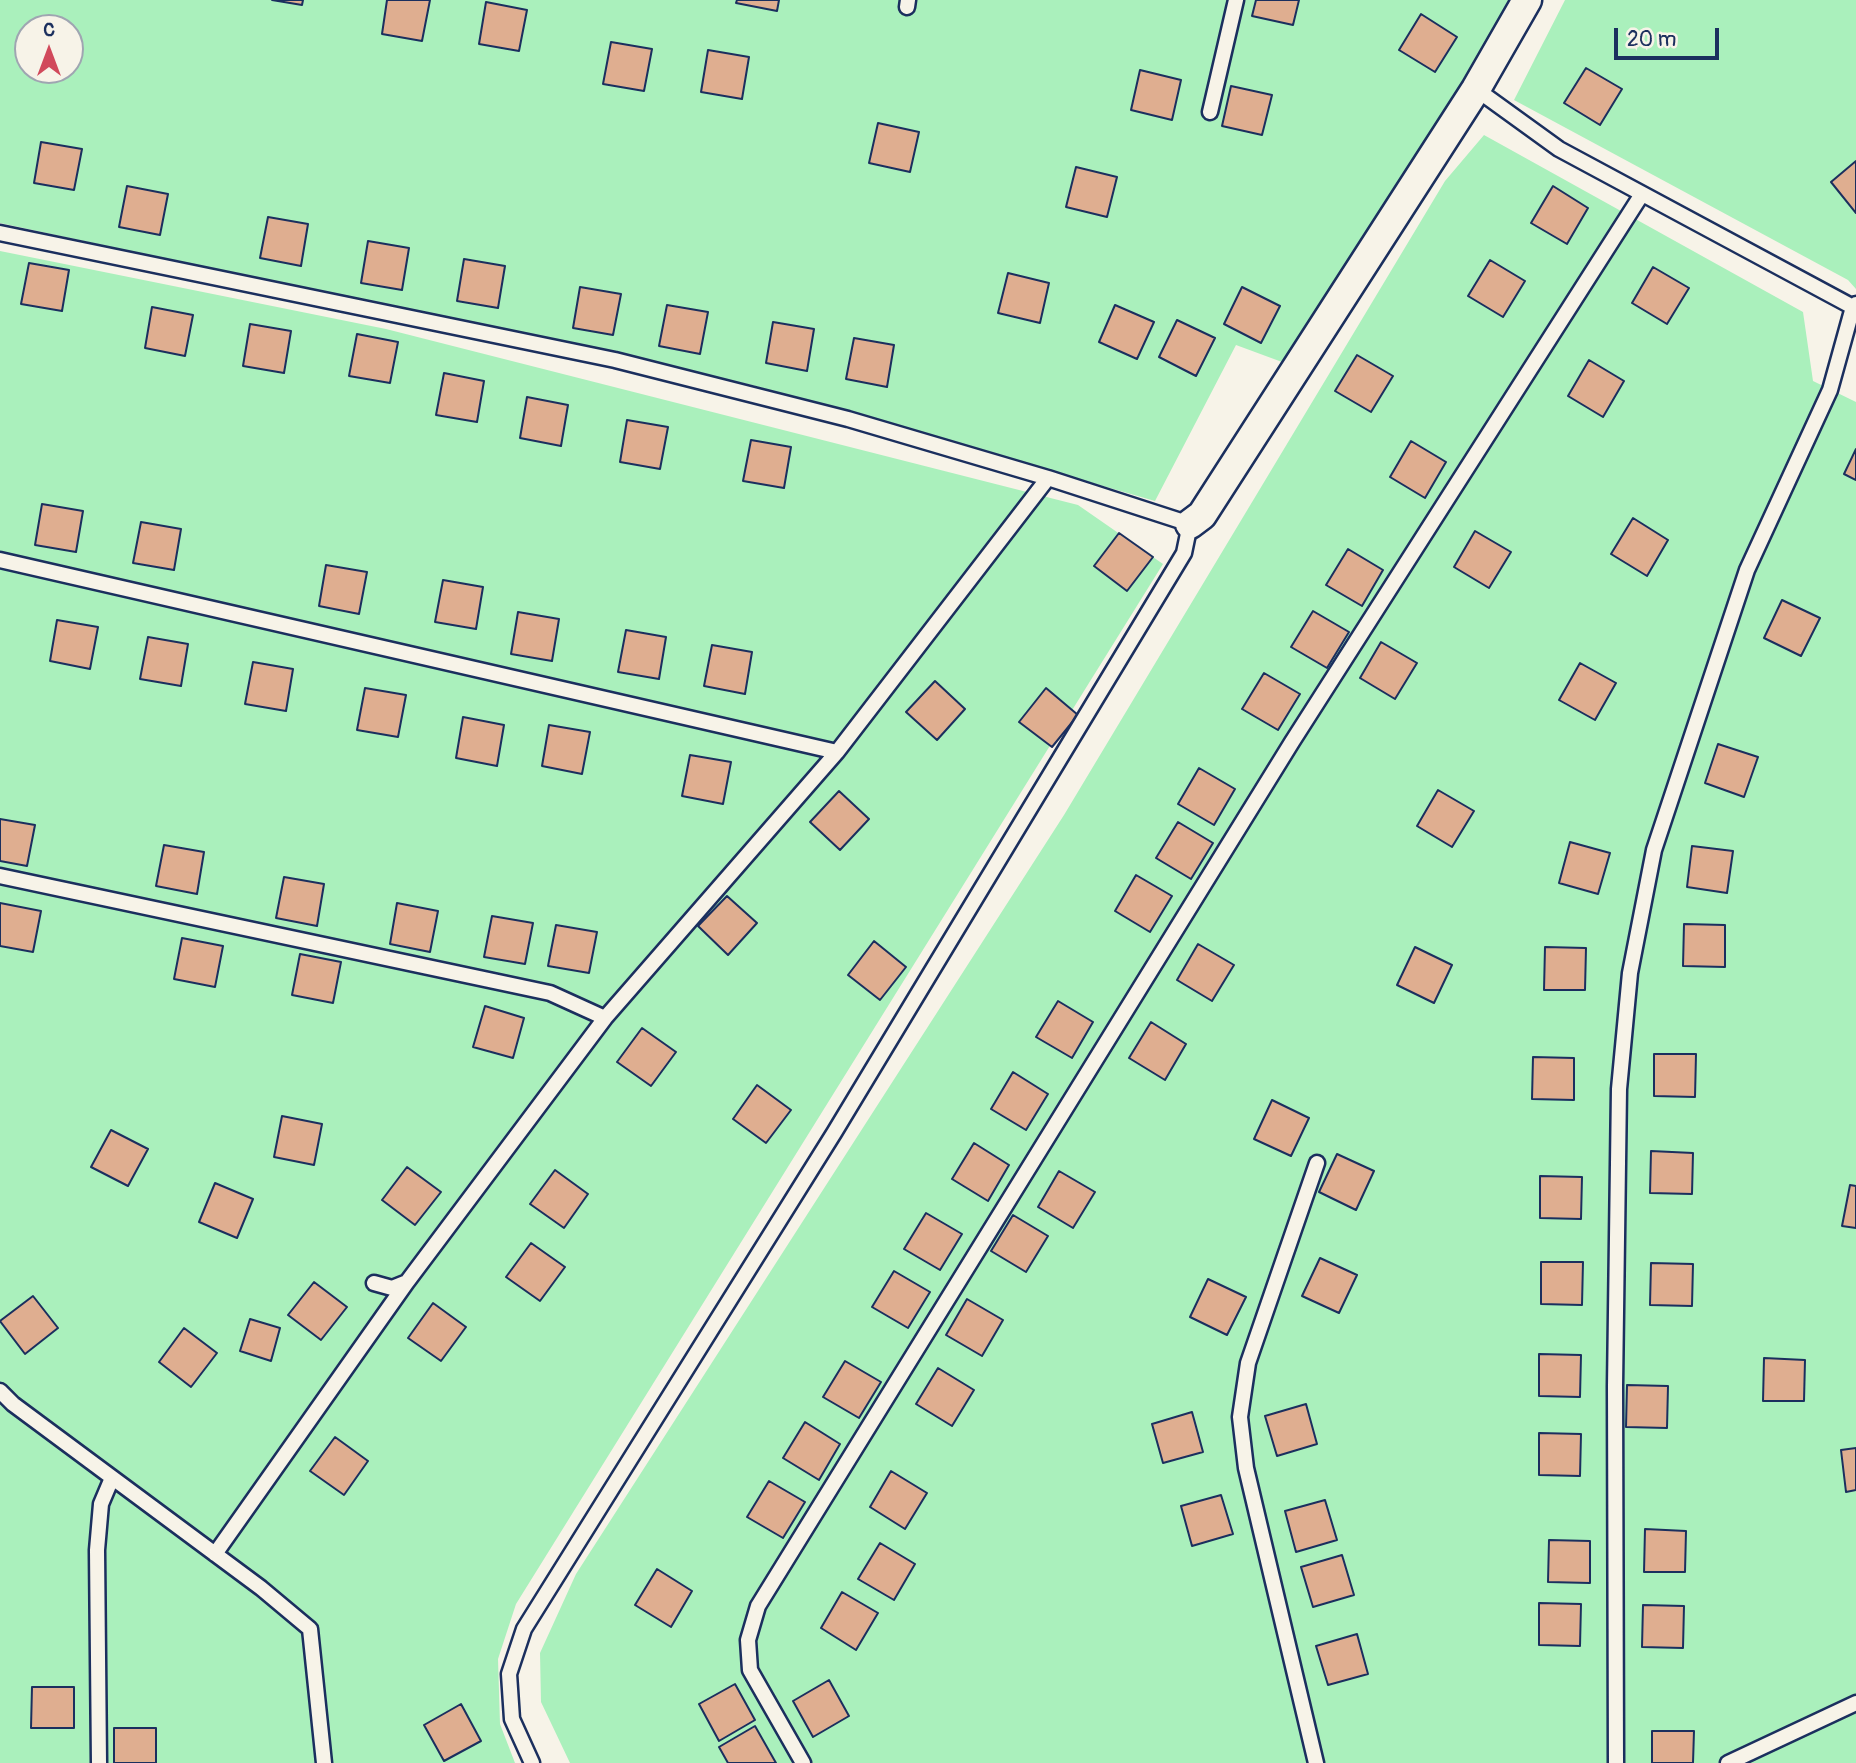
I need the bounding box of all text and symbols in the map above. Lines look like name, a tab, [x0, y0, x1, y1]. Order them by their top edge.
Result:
north arrow	[14, 14, 84, 84]
scale bar	[1618, 14, 1723, 58]
text: С	[43, 18, 55, 42]
text: 20 m	[1627, 26, 1676, 53]

